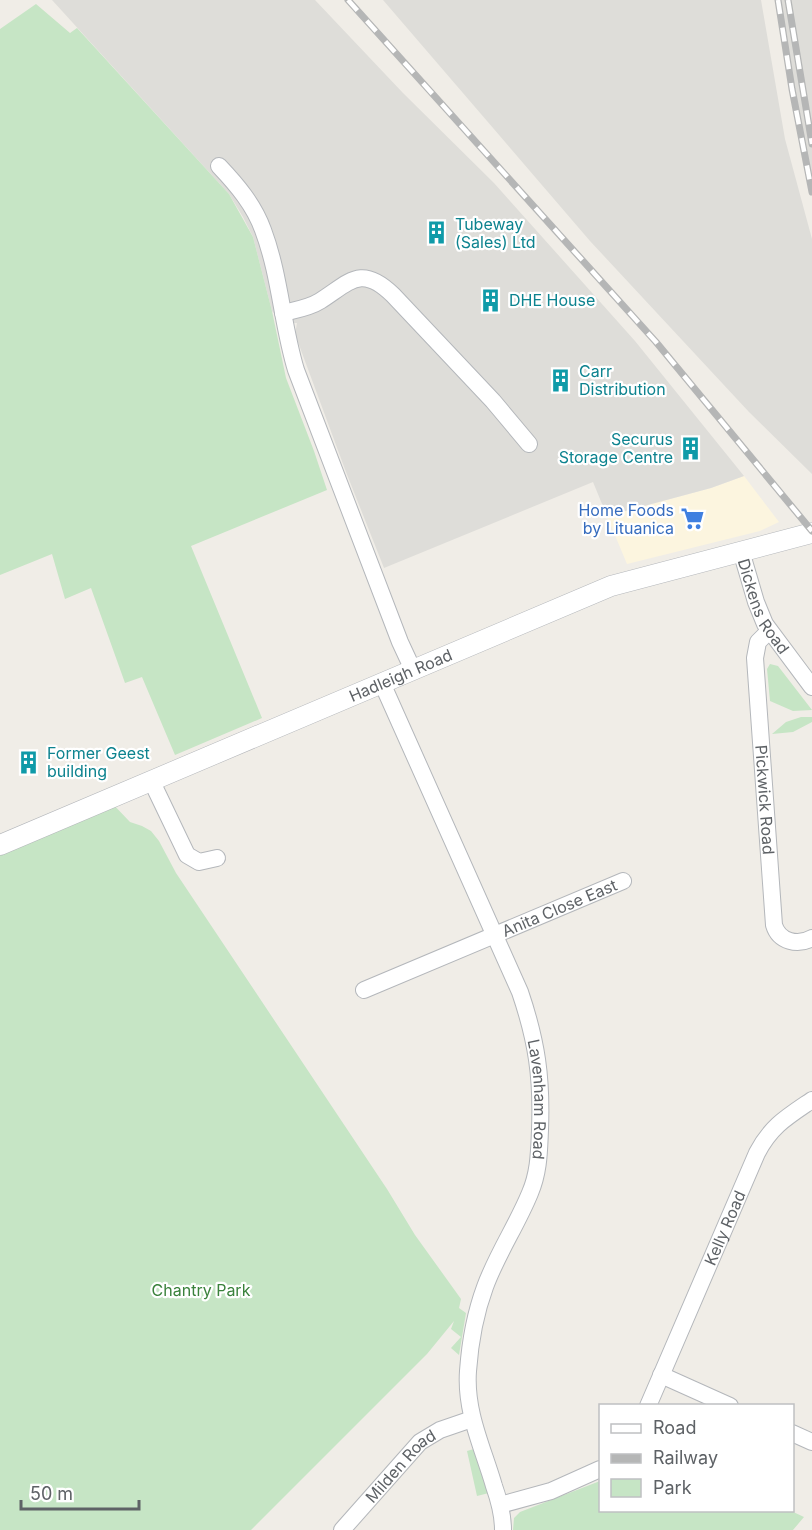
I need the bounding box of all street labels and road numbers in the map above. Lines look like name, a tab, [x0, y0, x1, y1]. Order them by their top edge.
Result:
street label: Dickens Road	[734, 556, 794, 658]
street label: Hadleigh Road	[346, 645, 455, 706]
street label: Pickwick Road	[751, 744, 779, 855]
street label: Anita Close East	[499, 875, 620, 941]
street label: Lavenham Road	[524, 1037, 550, 1160]
street label: Kelly Road	[700, 1187, 750, 1268]
street label: Milden Road	[361, 1425, 439, 1507]

